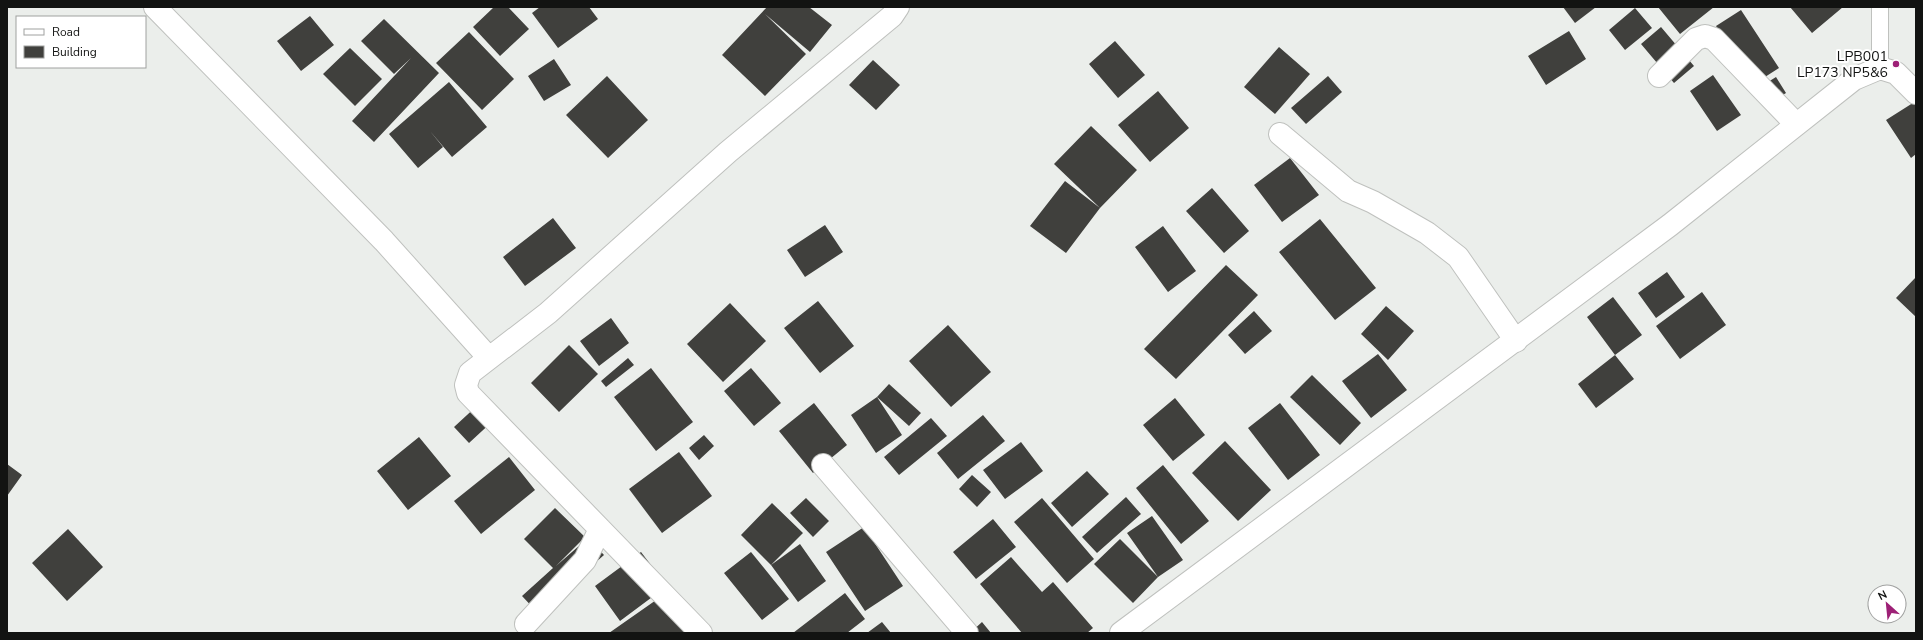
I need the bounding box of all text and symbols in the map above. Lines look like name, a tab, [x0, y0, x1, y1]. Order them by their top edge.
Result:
legend	[16, 16, 146, 68]
text: Road	[52, 24, 80, 40]
text: Building	[52, 44, 97, 60]
place label: LPB001 LP173 NP5&6	[1797, 47, 1888, 82]
marker: LPB001 LP173 NP5&6	[1891, 59, 1901, 69]
north arrow	[1867, 584, 1907, 624]
text: N	[1876, 587, 1890, 604]

